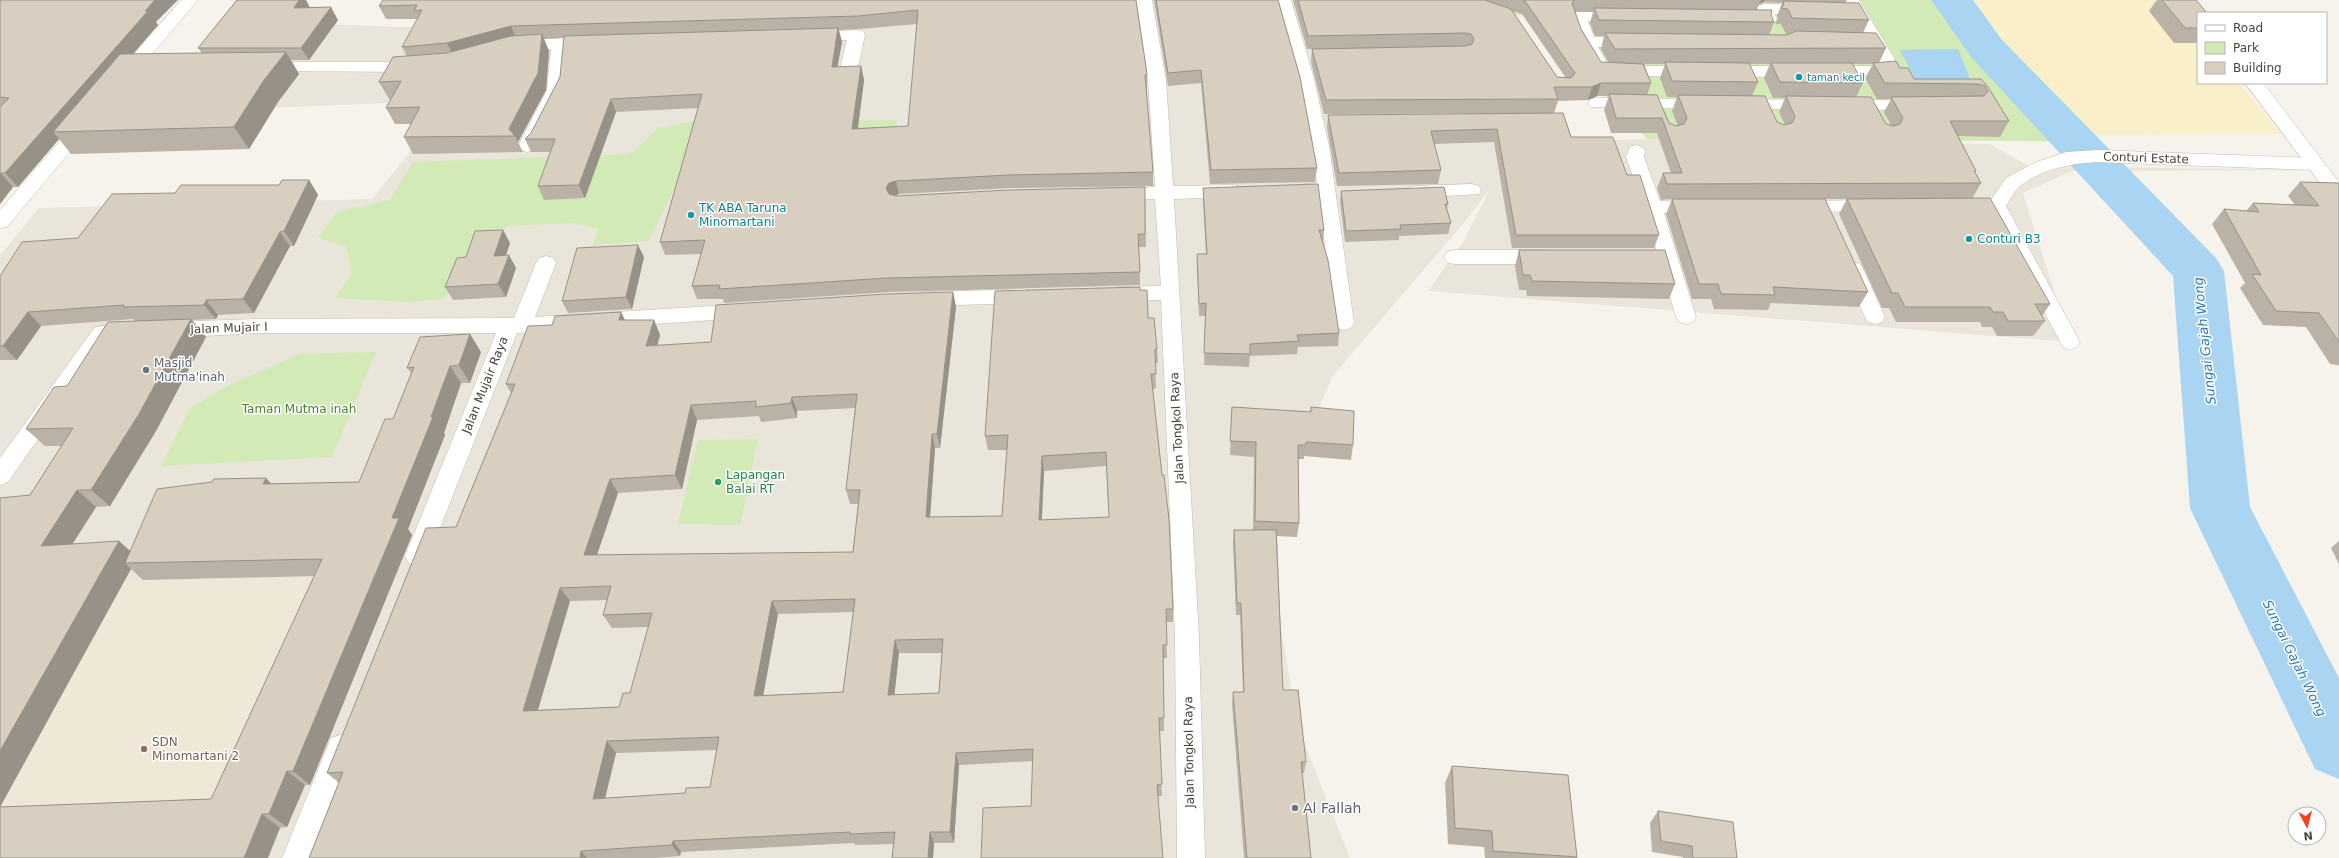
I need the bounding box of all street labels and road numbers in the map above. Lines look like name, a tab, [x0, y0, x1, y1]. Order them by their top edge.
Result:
street label: Conturi Estate	[2103, 150, 2189, 166]
street label: Jalan Mujair I	[189, 320, 268, 336]
street label: Jalan Mujair Raya	[459, 334, 511, 437]
street label: Jalan Tongkol Raya	[1167, 372, 1187, 485]
street label: Jalan Tongkol Raya	[1181, 696, 1197, 809]

